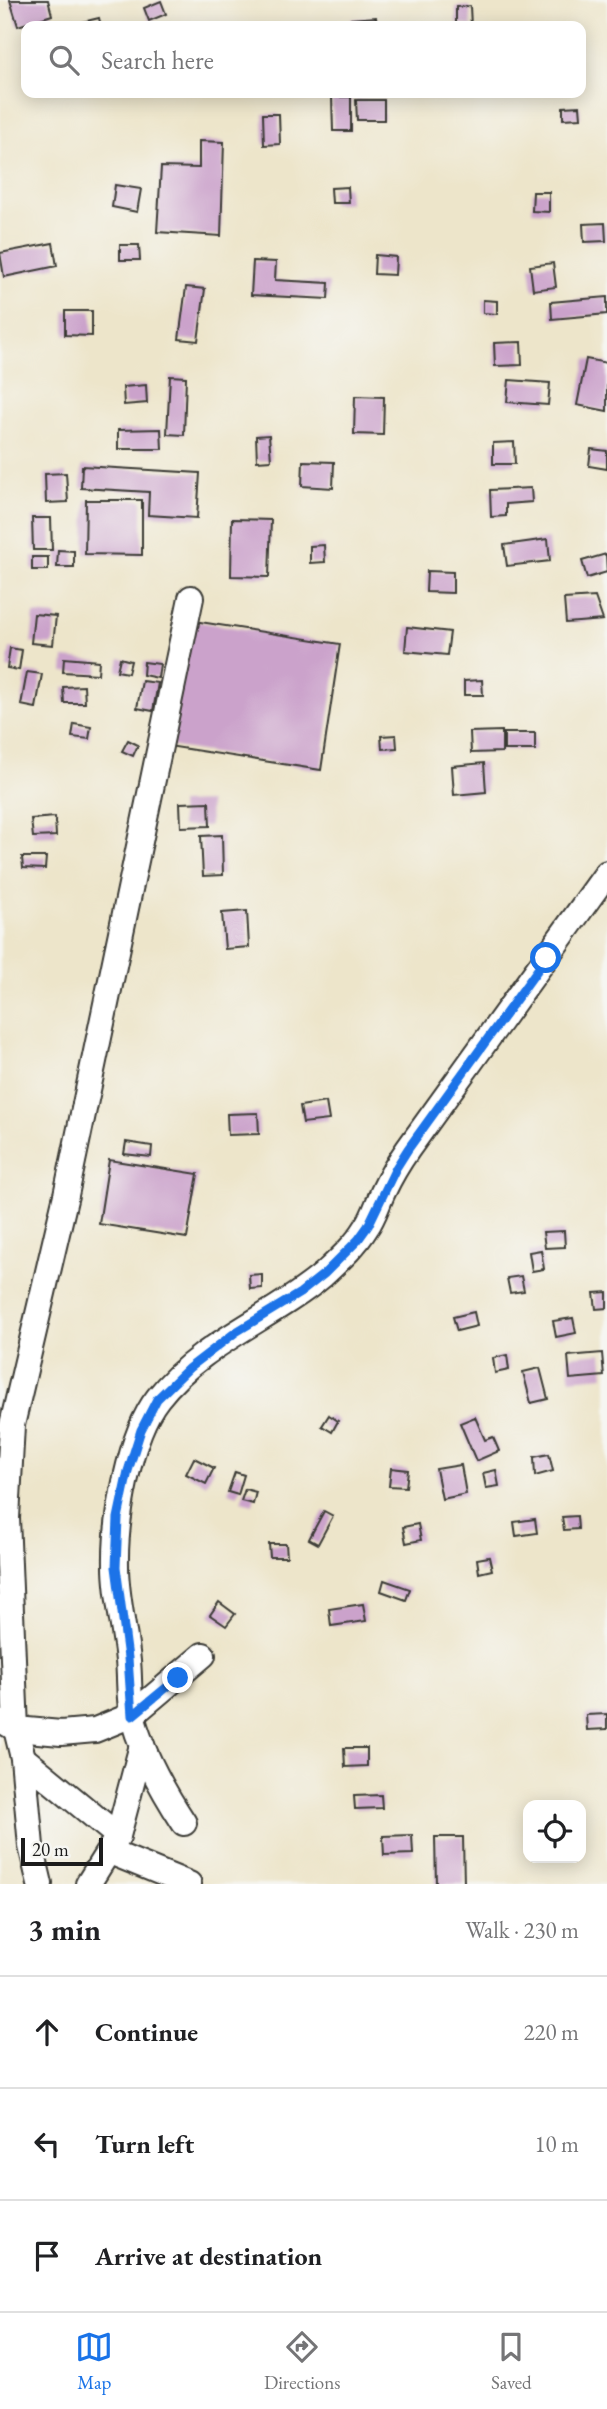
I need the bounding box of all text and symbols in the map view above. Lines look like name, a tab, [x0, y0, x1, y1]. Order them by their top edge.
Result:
search box	[21, 21, 586, 98]
icon: search	[45, 41, 83, 79]
text: Search here	[101, 43, 214, 77]
route start	[530, 942, 561, 973]
route end	[162, 1662, 193, 1693]
map controls	[523, 1800, 586, 1863]
button: locate	[523, 1800, 586, 1863]
scale bar	[21, 1835, 103, 1867]
text: 20 m	[32, 1837, 69, 1862]
text: 3 min	[28, 1910, 101, 1949]
text: Walk · 230 m	[465, 1915, 579, 1945]
icon: ahead	[28, 2013, 66, 2051]
text: Continue	[95, 2015, 198, 2049]
text: 220 m	[523, 2017, 579, 2047]
icon: left	[28, 2125, 66, 2163]
text: Turn left	[95, 2127, 194, 2161]
text: 10 m	[534, 2129, 579, 2159]
icon: arrive	[28, 2237, 66, 2275]
text: Arrive at destination	[95, 2239, 322, 2273]
tab: Map	[75, 2328, 113, 2395]
tab: Directions	[264, 2328, 340, 2395]
tab: Saved	[491, 2328, 532, 2395]

